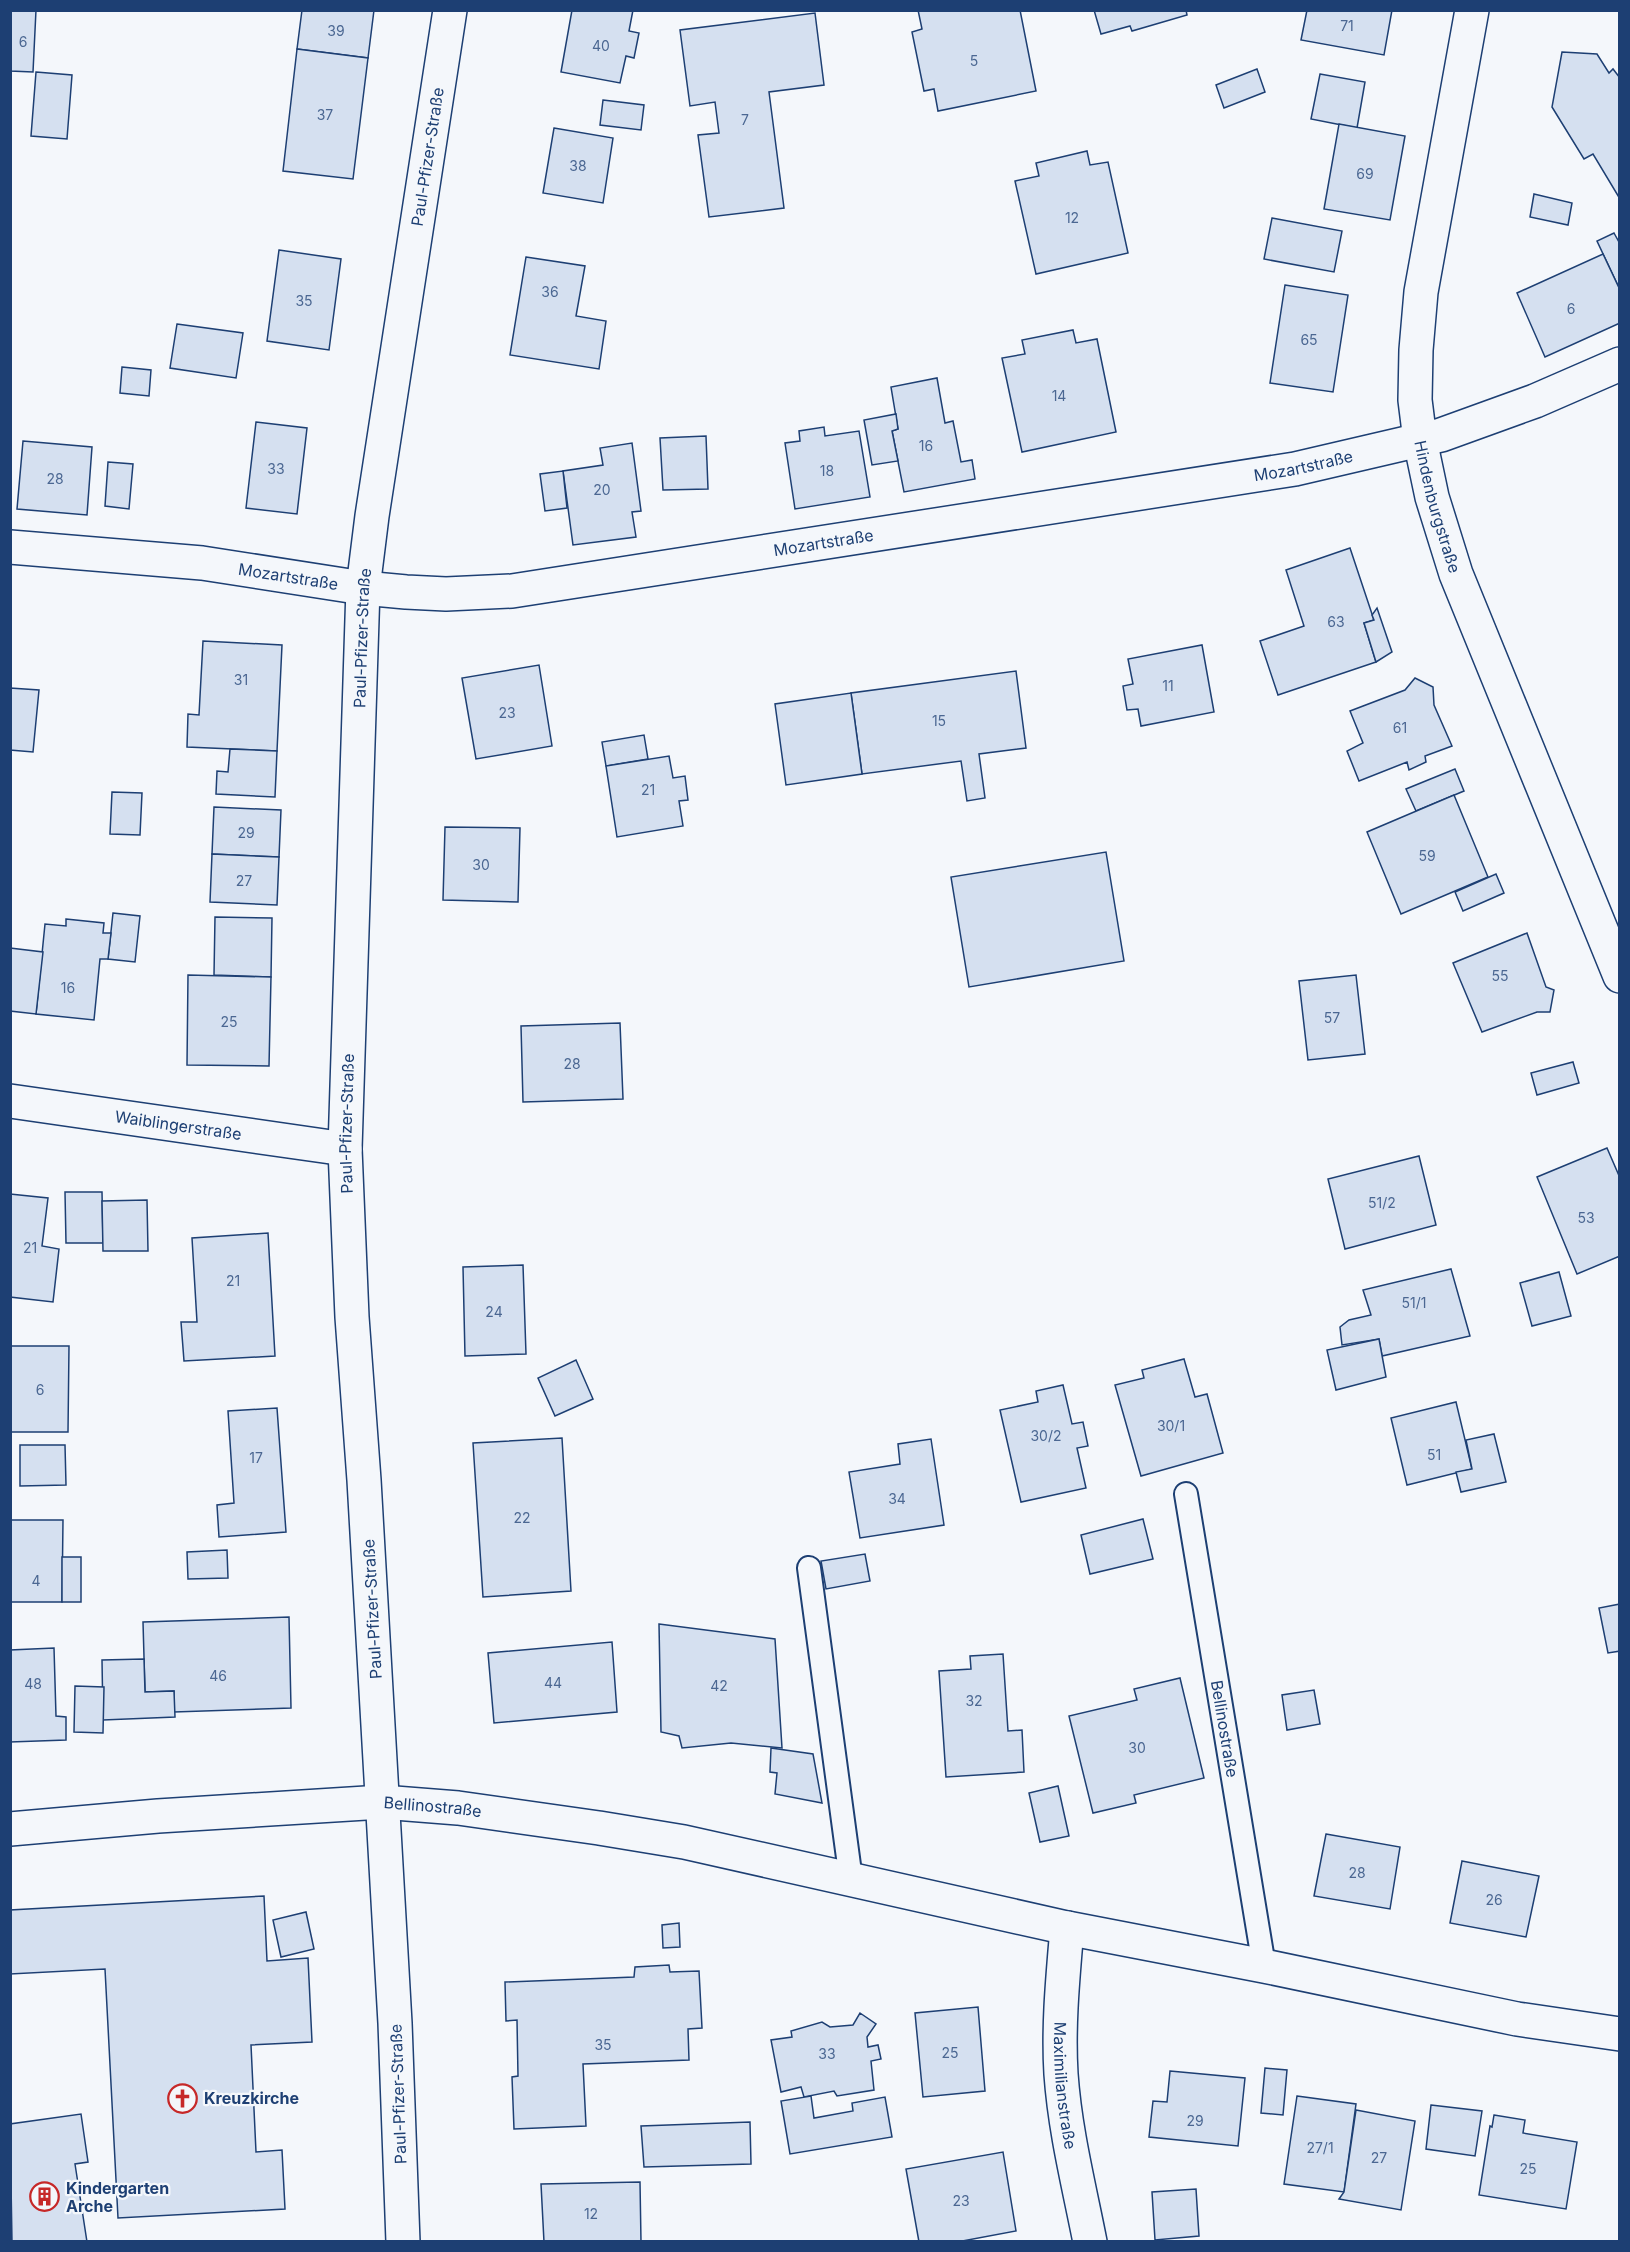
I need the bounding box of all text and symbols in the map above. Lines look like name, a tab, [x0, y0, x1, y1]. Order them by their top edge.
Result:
house number: 71	[1340, 17, 1354, 34]
house number: 39	[327, 22, 345, 39]
house number: 6	[19, 33, 27, 50]
house number: 40	[592, 37, 610, 54]
house number: 5	[970, 52, 978, 69]
street label: Paul-Pfizer-Straße	[407, 86, 448, 228]
house number: 37	[317, 106, 333, 123]
house number: 7	[741, 111, 749, 128]
house number: 38	[569, 157, 587, 174]
house number: 69	[1356, 165, 1374, 182]
house number: 12	[1065, 209, 1079, 226]
house number: 36	[541, 283, 559, 300]
house number: 35	[295, 292, 313, 309]
house number: 6	[1567, 300, 1575, 317]
house number: 65	[1300, 331, 1318, 348]
house number: 14	[1052, 387, 1066, 404]
house number: 16	[919, 437, 933, 454]
street label: Hindenburgstraße	[1410, 439, 1465, 575]
street label: Mozartstraße	[1252, 446, 1355, 485]
house number: 33	[267, 460, 285, 477]
house number: 18	[820, 462, 834, 479]
house number: 28	[46, 470, 64, 487]
house number: 20	[593, 481, 611, 498]
street label: Mozartstraße	[772, 525, 875, 560]
street label: Mozartstraße	[237, 559, 340, 594]
street label: Paul-Pfizer-Straße	[349, 567, 375, 708]
house number: 63	[1327, 613, 1345, 630]
house number: 31	[234, 671, 248, 688]
house number: 11	[1162, 677, 1174, 694]
house number: 23	[498, 704, 516, 721]
house number: 15	[932, 712, 946, 729]
house number: 61	[1393, 719, 1407, 736]
house number: 21	[641, 781, 655, 798]
house number: 29	[237, 824, 255, 841]
house number: 59	[1418, 847, 1436, 864]
house number: 30	[472, 856, 490, 873]
house number: 27	[236, 872, 252, 889]
house number: 55	[1491, 967, 1509, 984]
house number: 16	[61, 979, 75, 996]
house number: 57	[1324, 1009, 1340, 1026]
house number: 25	[220, 1013, 238, 1030]
street label: Paul-Pfizer-Straße	[335, 1053, 358, 1194]
house number: 28	[563, 1055, 581, 1072]
street label: Waiblingerstraße	[114, 1106, 243, 1144]
house number: 51/2	[1368, 1194, 1396, 1211]
house number: 53	[1577, 1209, 1595, 1226]
house number: 21	[23, 1239, 37, 1256]
house number: 21	[226, 1272, 240, 1289]
house number: 51/1	[1402, 1294, 1426, 1311]
house number: 24	[485, 1303, 503, 1320]
house number: 6	[36, 1381, 44, 1398]
house number: 30/1	[1157, 1417, 1185, 1434]
house number: 30/2	[1030, 1427, 1062, 1444]
house number: 51	[1427, 1446, 1441, 1463]
house number: 17	[249, 1449, 263, 1466]
house number: 34	[888, 1490, 906, 1507]
house number: 22	[513, 1509, 531, 1526]
street label: Paul-Pfizer-Straße	[358, 1538, 386, 1680]
house number: 4	[31, 1572, 41, 1589]
house number: 46	[209, 1667, 227, 1684]
house number: 44	[544, 1674, 562, 1691]
house number: 48	[24, 1675, 42, 1692]
house number: 42	[710, 1677, 728, 1694]
street label: Bellinostraße	[1207, 1679, 1243, 1779]
house number: 32	[965, 1692, 983, 1709]
house number: 30	[1128, 1739, 1146, 1756]
street label: Bellinostraße	[383, 1792, 483, 1821]
house number: 28	[1348, 1864, 1366, 1881]
house number: 26	[1485, 1891, 1503, 1908]
street label: Maximilianstraße	[1050, 2022, 1081, 2151]
street label: Paul-Pfizer-Straße	[386, 2024, 410, 2164]
house number: 35	[594, 2036, 612, 2053]
house number: 25	[941, 2044, 959, 2061]
house number: 33	[818, 2045, 836, 2062]
church icon: Kreuzkirche	[167, 2082, 199, 2114]
place label: Kreuzkirche	[204, 2088, 299, 2108]
house number: 29	[1186, 2112, 1204, 2129]
house number: 27/1	[1306, 2139, 1334, 2156]
house number: 27	[1371, 2149, 1387, 2166]
house number: 25	[1519, 2160, 1537, 2177]
place label: Kindergarten Arche	[66, 2178, 169, 2216]
building icon: Kindergarten Arche	[29, 2181, 61, 2213]
house number: 23	[952, 2192, 970, 2209]
house number: 12	[584, 2205, 598, 2222]

